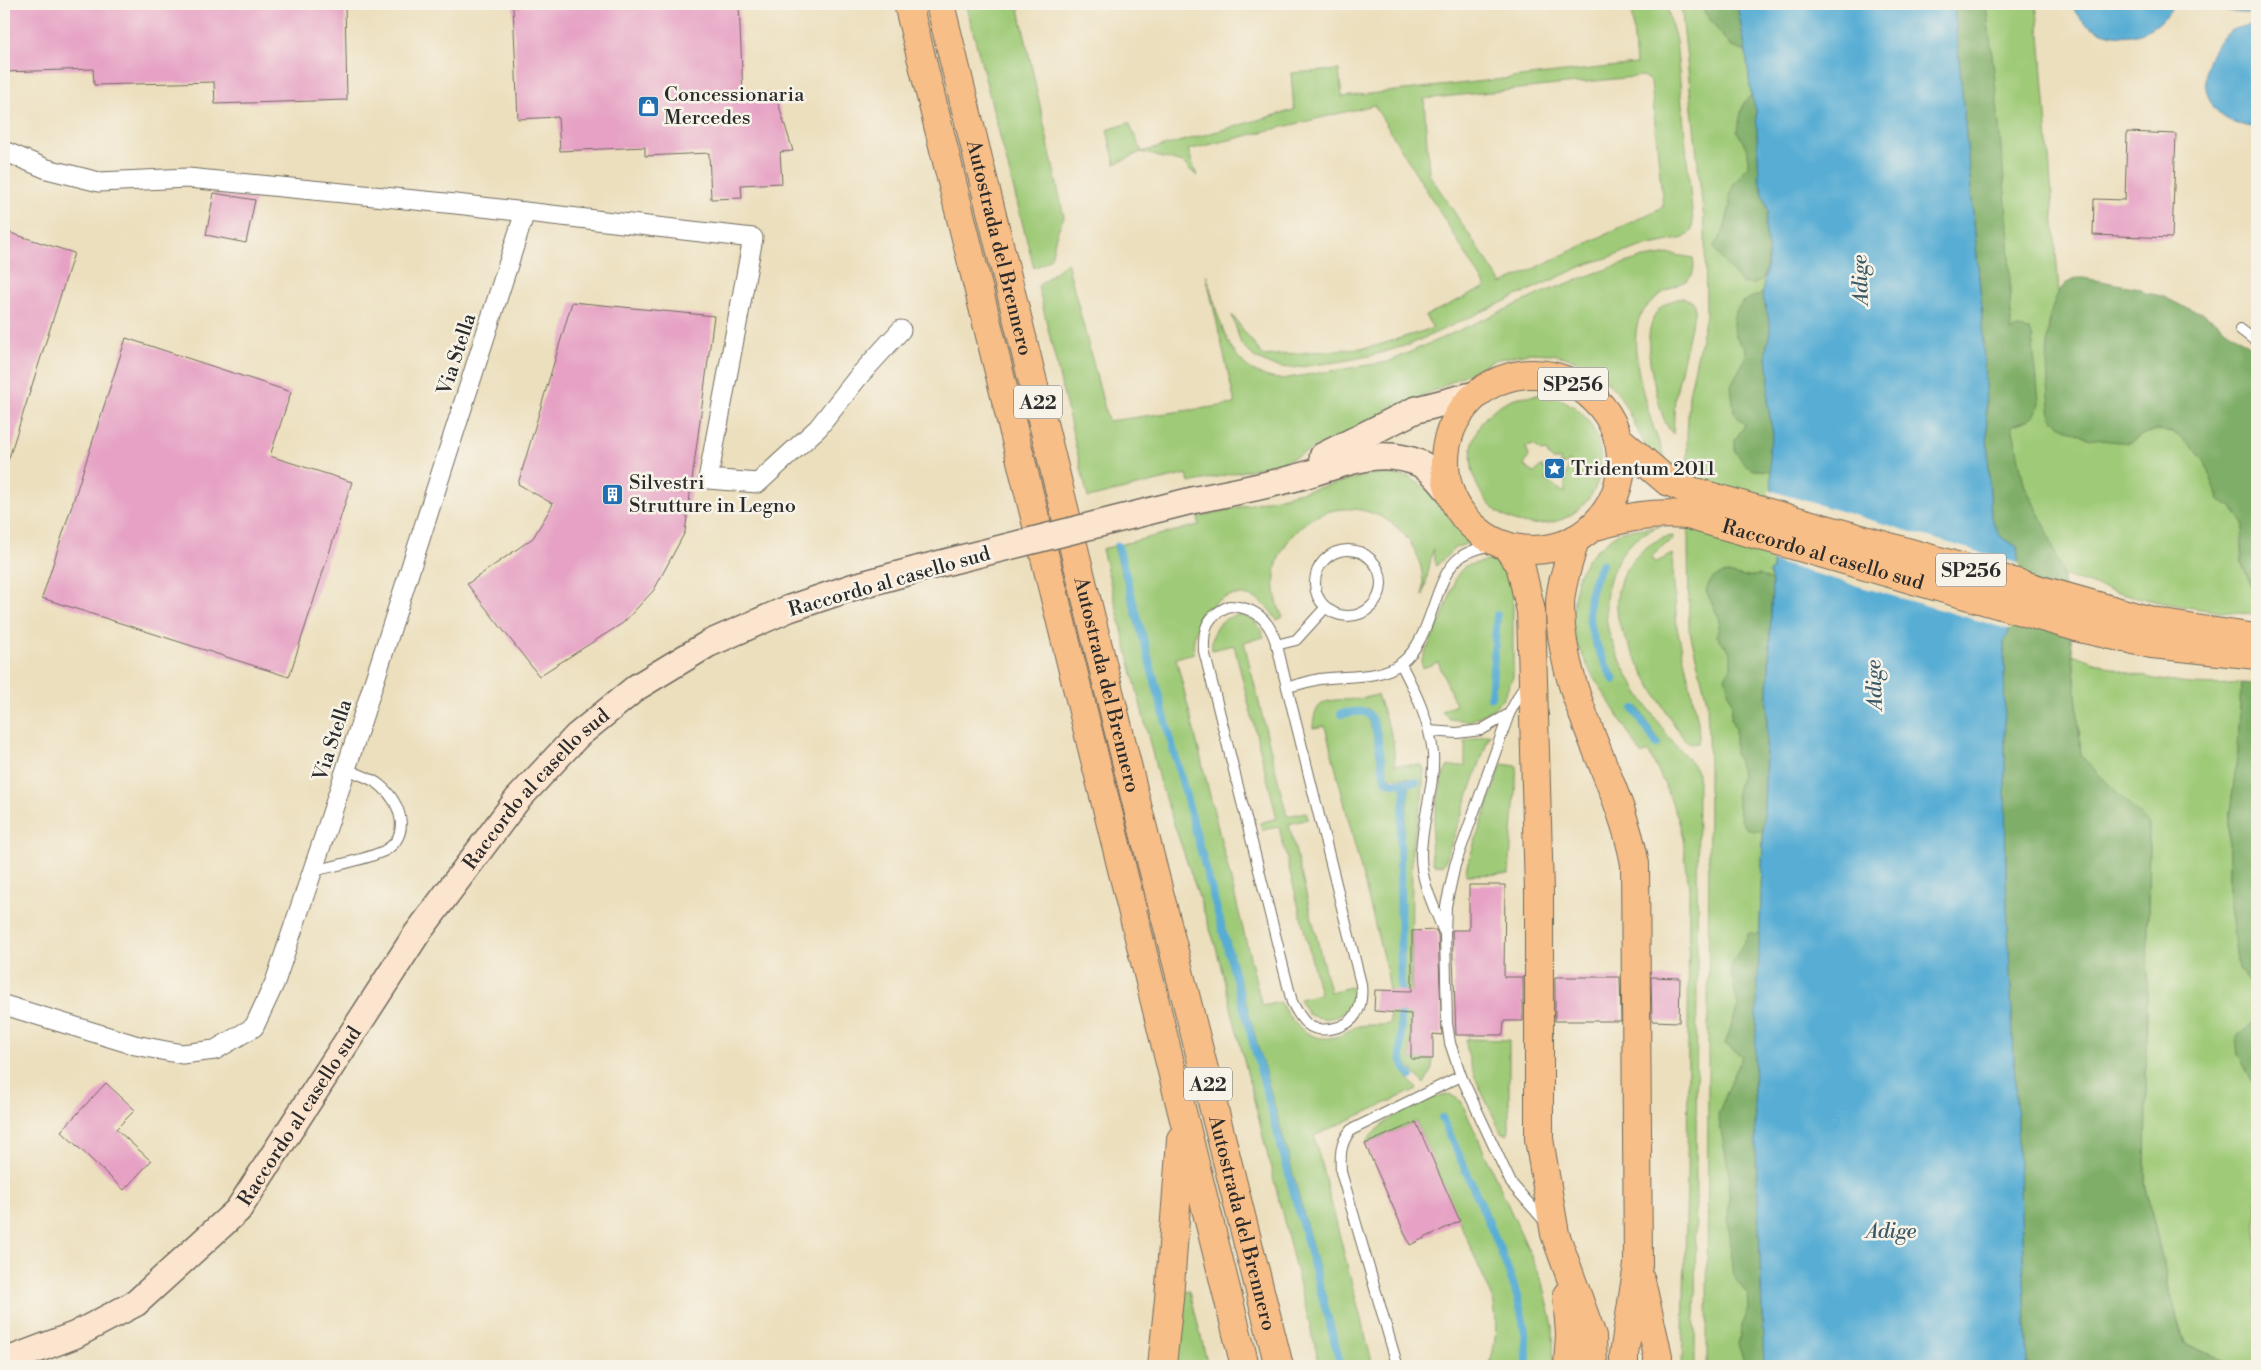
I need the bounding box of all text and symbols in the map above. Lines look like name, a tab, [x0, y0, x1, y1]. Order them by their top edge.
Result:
place label: Concessionaria Mercedes	[664, 83, 805, 131]
shop icon: Concessionaria Mercedes	[636, 94, 660, 118]
street label: Autostrada del Brennero	[960, 137, 1037, 358]
water label: Adige	[1847, 254, 1875, 308]
street label: Via Stella	[432, 310, 483, 399]
road number: SP256	[1538, 368, 1608, 400]
road number: A22	[1014, 386, 1062, 418]
place icon: Tridentum 2011	[1543, 456, 1567, 480]
place label: Tridentum 2011	[1571, 457, 1716, 482]
place label: Silvestri Strutture in Legno	[629, 471, 796, 519]
building icon: Silvestri Strutture in Legno	[601, 482, 625, 506]
street label: Raccordo al casello sud	[1719, 514, 1927, 597]
street label: Raccordo al casello sud	[786, 541, 994, 623]
road number: SP256	[1936, 554, 2006, 586]
street label: Autostrada del Brennero	[1067, 574, 1144, 795]
water label: Adige	[1861, 659, 1889, 713]
street label: Via Stella	[308, 696, 359, 785]
street label: Raccordo al casello sud	[458, 703, 616, 875]
street label: Raccordo al casello sud	[233, 1022, 368, 1211]
road number: A22	[1184, 1068, 1232, 1100]
street label: Autostrada del Brennero	[1202, 1112, 1281, 1334]
water label: Adige	[1864, 1219, 1916, 1245]

